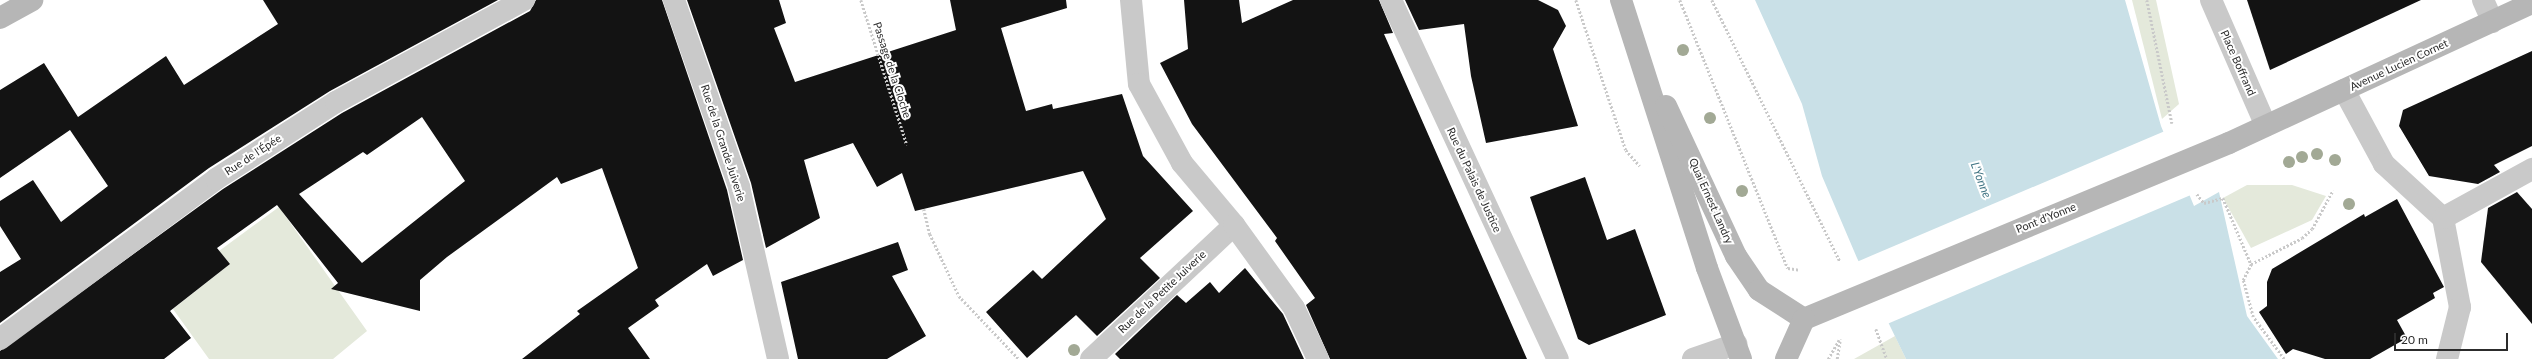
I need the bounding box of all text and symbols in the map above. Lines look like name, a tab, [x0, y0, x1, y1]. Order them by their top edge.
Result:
street label: Passage de la Cloche	[870, 20, 914, 120]
street label: Place Boffrand	[2218, 28, 2258, 98]
street label: Avenue Lucien Cornet	[2348, 36, 2450, 94]
street label: Rue de la Grande Juiverie	[698, 83, 748, 203]
street label: Rue du Palais de Justice	[1444, 125, 1504, 235]
street label: Rue de l'Épée	[222, 132, 284, 178]
street label: Quai Ernest Landry	[1686, 156, 1736, 246]
water label: L'Yonne	[1968, 160, 1994, 200]
street label: Pont d'Yonne	[2014, 200, 2078, 236]
street label: Rue de la Petite Juiverie	[1115, 248, 1209, 336]
scale bar	[2396, 325, 2510, 351]
text: 20 m	[2401, 332, 2428, 347]

